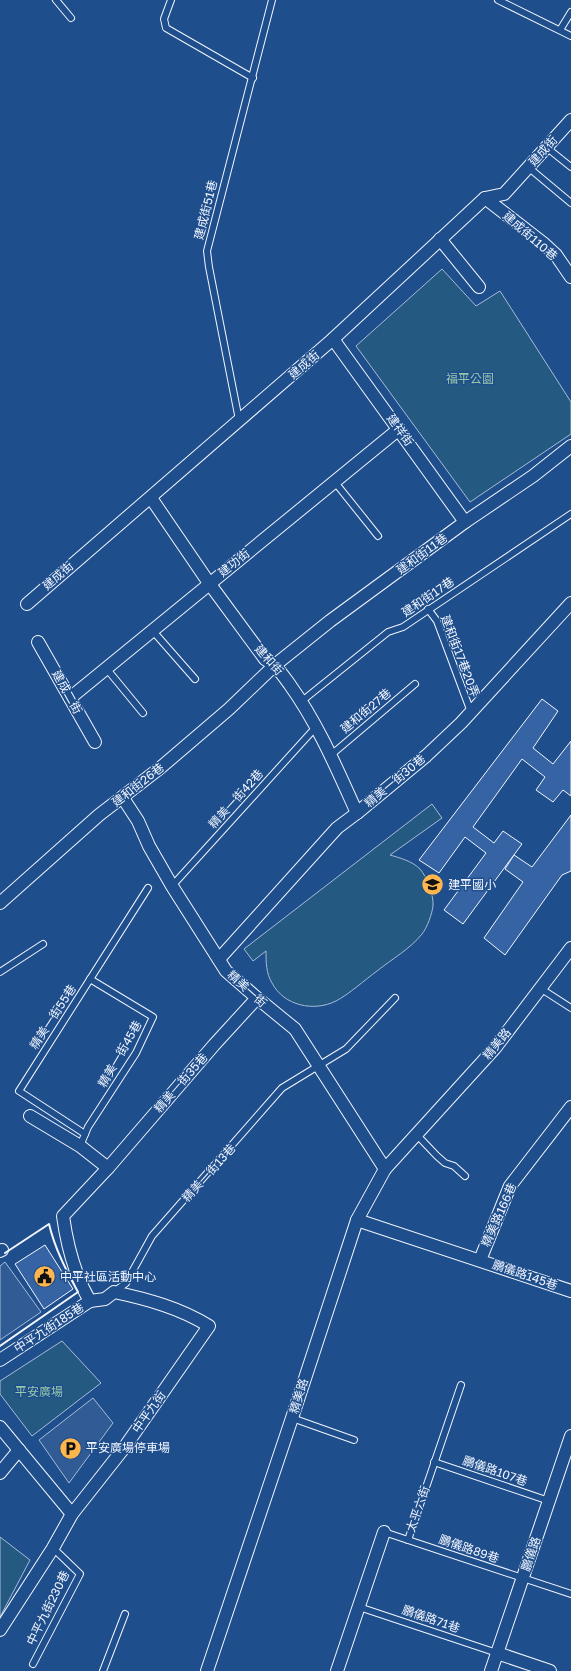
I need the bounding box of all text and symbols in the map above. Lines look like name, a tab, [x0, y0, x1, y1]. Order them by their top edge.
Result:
street label: 建成街	[525, 132, 560, 169]
street label: 建成街51巷	[191, 179, 220, 241]
street label: 建成街110巷	[500, 208, 561, 263]
street label: 建成街	[285, 347, 322, 382]
park label: 福平公園	[446, 371, 494, 386]
street label: 建祥街	[384, 411, 417, 449]
street label: 建和街11巷	[393, 530, 450, 577]
street label: 建功街	[215, 545, 252, 580]
street label: 建成街	[39, 558, 76, 593]
street label: 建和街17巷	[399, 574, 457, 620]
street label: 建和街17巷20弄	[438, 613, 483, 699]
street label: 建和街	[252, 641, 287, 678]
street label: 建成二街	[49, 667, 86, 716]
street label: 建和街27巷	[337, 685, 394, 736]
street label: 精美一街30巷	[361, 751, 428, 810]
street label: 建和街26巷	[109, 760, 167, 810]
street label: 精美一街42巷	[205, 766, 266, 831]
school or university icon: 建平國小	[419, 872, 445, 898]
place label: 建平國小	[448, 877, 496, 892]
street label: 精美一街	[224, 967, 270, 1010]
street label: 精美一街55巷	[26, 982, 79, 1052]
street label: 精美一街45巷	[95, 1018, 145, 1090]
street label: 精美路	[479, 1025, 514, 1062]
street label: 精美一街35巷	[151, 1050, 211, 1116]
street label: 精美一街13巷	[179, 1141, 239, 1205]
street label: 精美路166巷	[478, 1181, 519, 1249]
street label: 鵬儀路145巷	[491, 1256, 560, 1293]
public building icon: 中平社區活動中心	[31, 1264, 57, 1290]
place label: 中平社區活動中心	[60, 1269, 156, 1284]
street label: 中平九街185巷	[11, 1299, 86, 1356]
street label: 精美路	[286, 1376, 311, 1415]
park label: 平安廣場	[15, 1384, 63, 1399]
street label: 中平九街	[129, 1388, 169, 1436]
parking icon: 平安廣場停車場	[57, 1435, 83, 1461]
place label: 平安廣場停車場	[86, 1440, 170, 1455]
street label: 鵬儀路107巷	[461, 1452, 530, 1489]
street label: 太平六街	[403, 1484, 432, 1534]
street label: 鵬儀路89巷	[437, 1531, 501, 1566]
street label: 鵬儀路	[518, 1534, 543, 1573]
street label: 中平九街230巷	[23, 1568, 72, 1648]
street label: 鵬儀路71巷	[400, 1602, 462, 1635]

